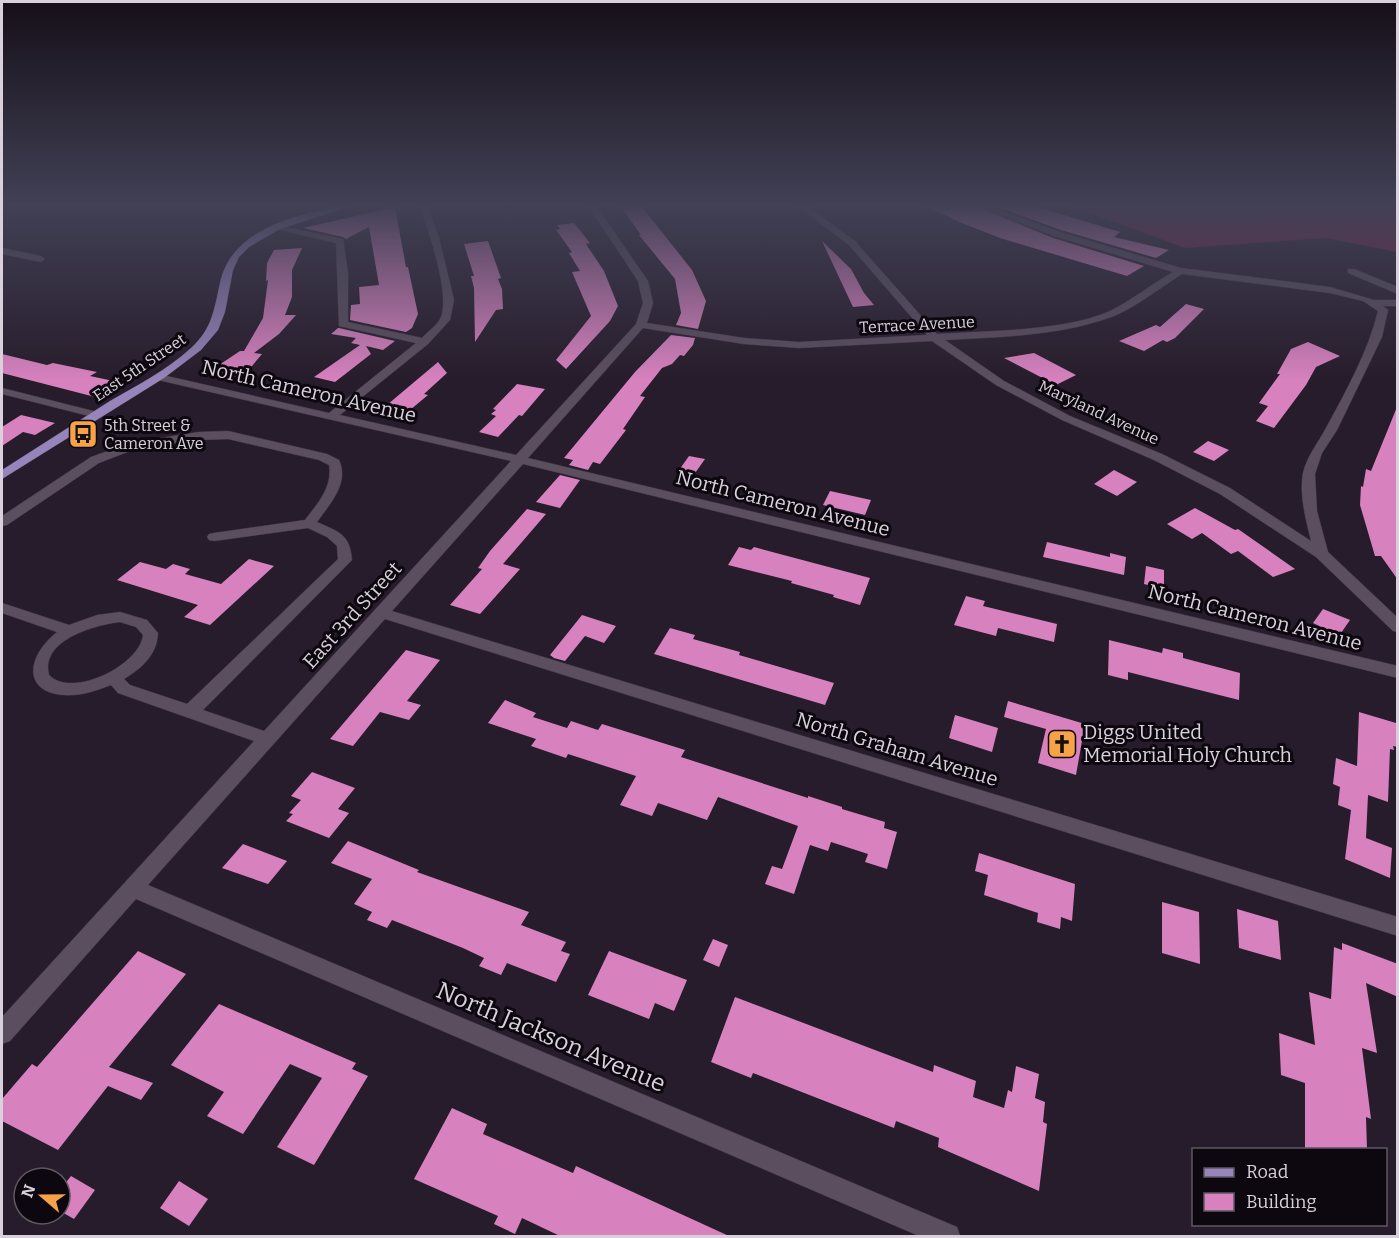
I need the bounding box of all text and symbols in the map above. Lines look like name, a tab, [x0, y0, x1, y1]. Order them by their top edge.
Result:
street label: Terrace Avenue	[859, 312, 975, 337]
street label: East 5th Street	[89, 329, 189, 405]
street label: North Cameron Avenue	[199, 355, 419, 427]
street label: Maryland Avenue	[1036, 376, 1162, 449]
place label: 5th Street & Cameron Ave	[104, 416, 203, 453]
bus stop icon: 5th Street & Cameron Ave	[67, 418, 99, 450]
street label: North Cameron Avenue	[674, 465, 892, 541]
street label: East 3rd Street	[298, 557, 406, 673]
street label: North Cameron Avenue	[1146, 579, 1364, 655]
street label: North Graham Avenue	[793, 707, 1001, 791]
place label: Diggs United Memorial Holy Church	[1083, 720, 1293, 767]
church icon: Diggs United Memorial Holy Church	[1046, 728, 1078, 760]
street label: North Jackson Avenue	[432, 976, 670, 1098]
legend	[1192, 1148, 1387, 1226]
text: Road	[1246, 1161, 1289, 1183]
north arrow	[12, 1166, 72, 1226]
text: N	[17, 1182, 39, 1200]
text: Building	[1246, 1191, 1317, 1213]

